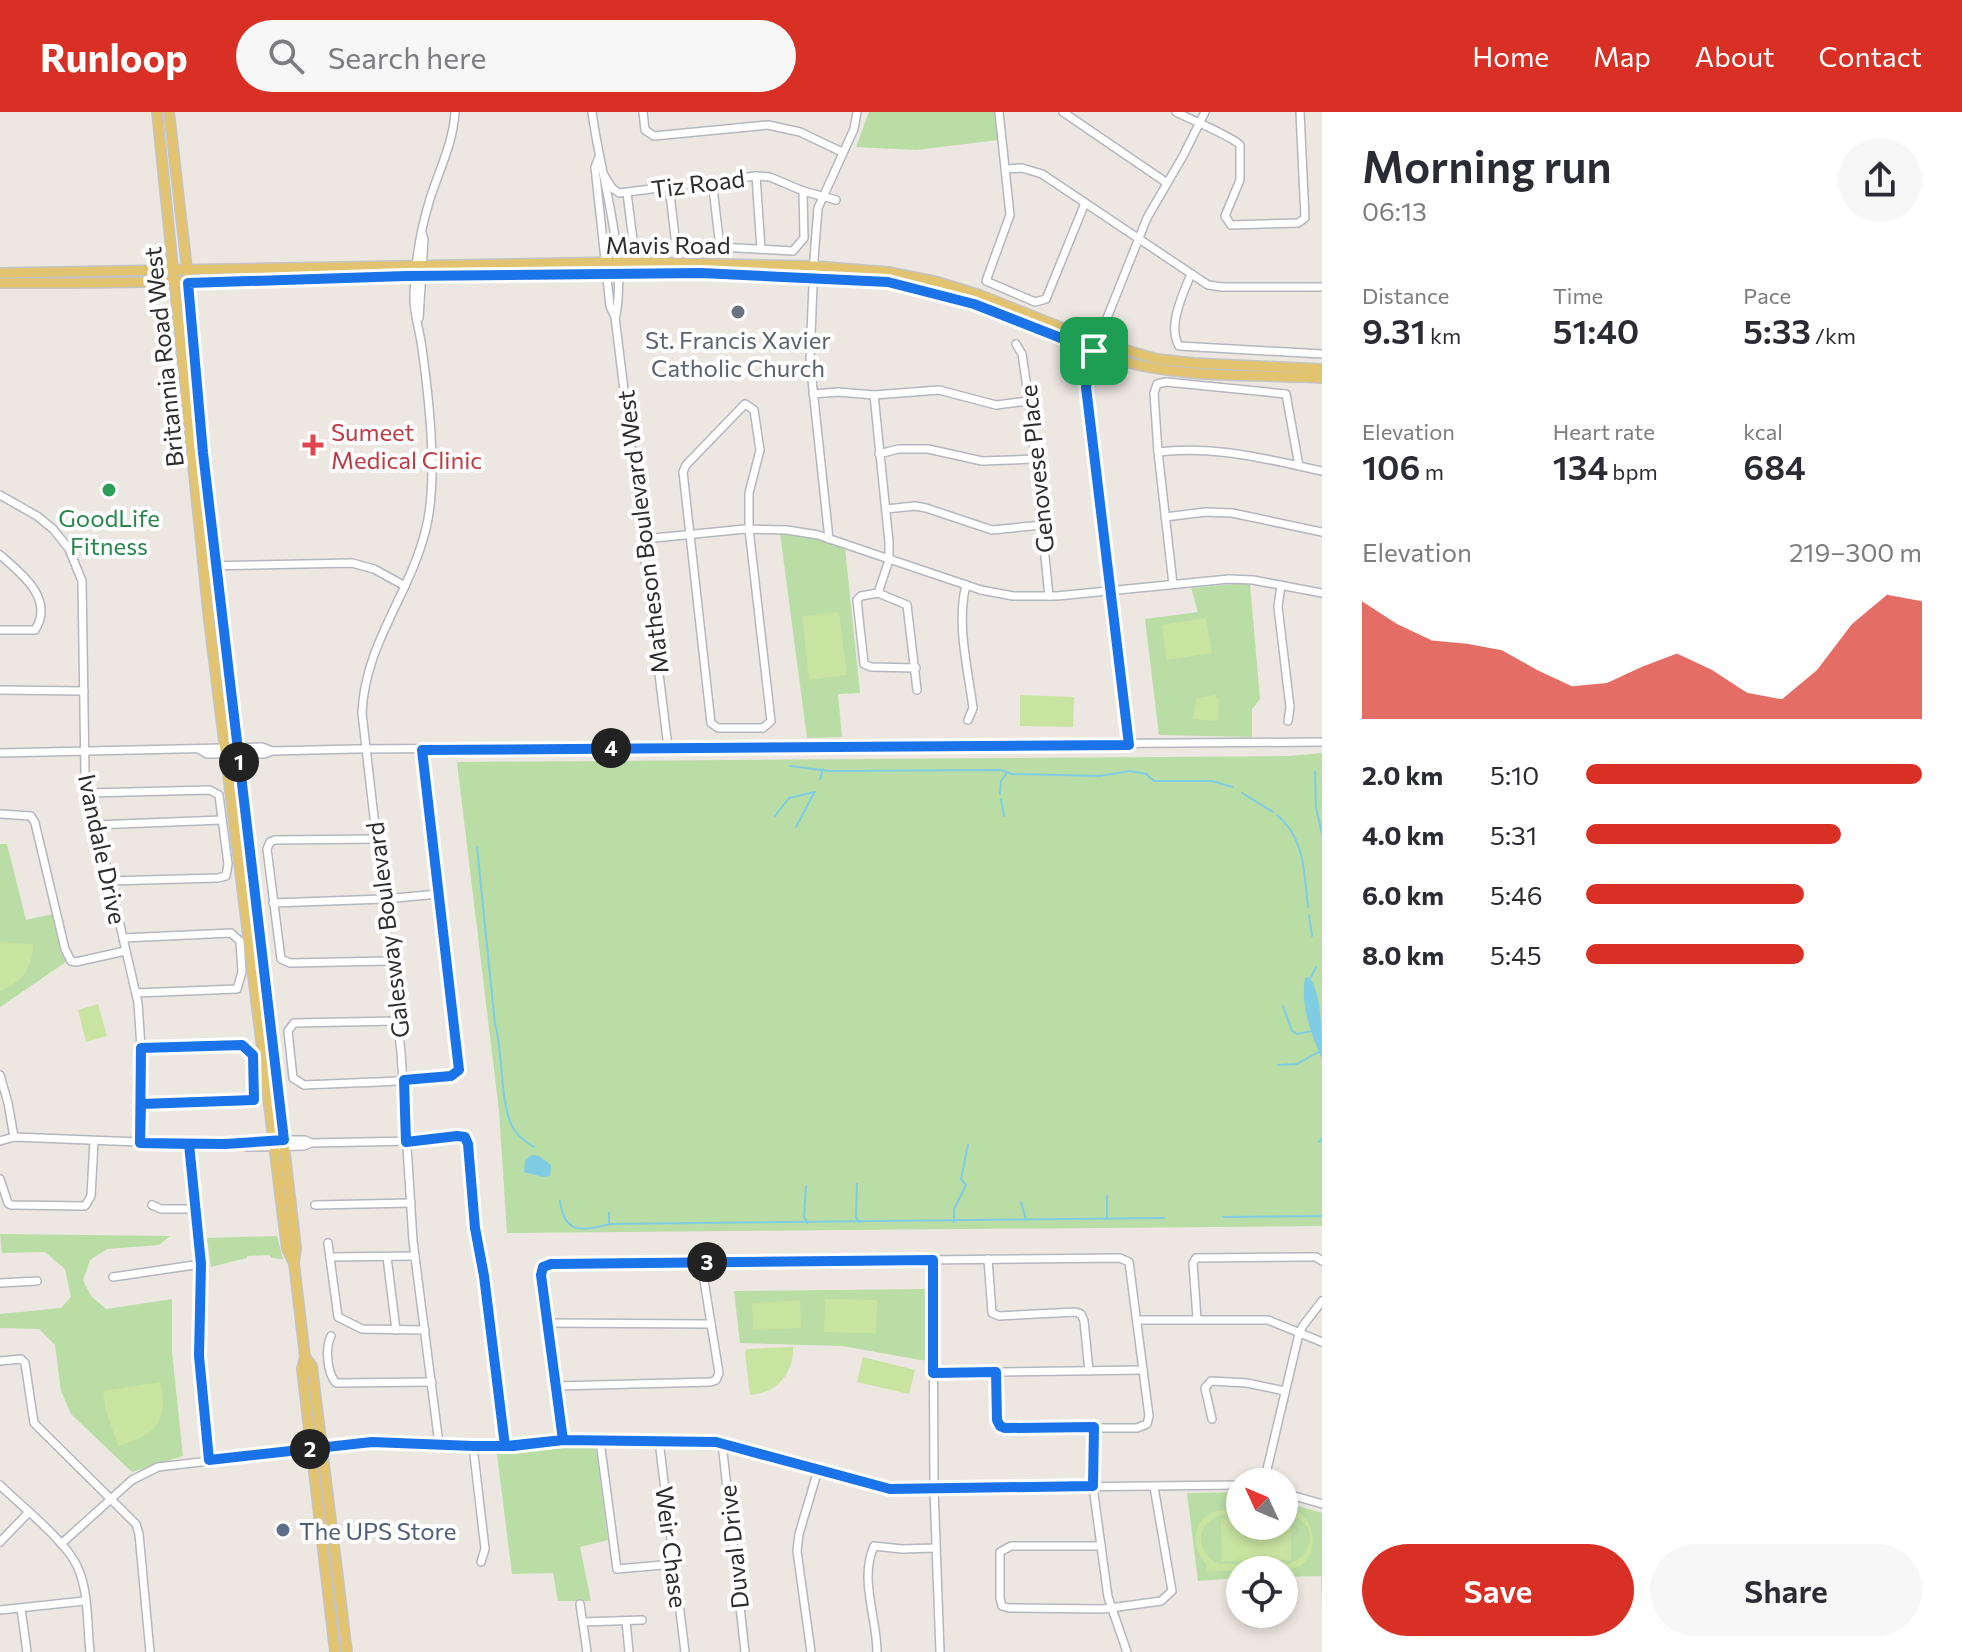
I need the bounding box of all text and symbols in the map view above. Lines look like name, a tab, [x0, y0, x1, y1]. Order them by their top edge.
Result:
search box	[236, 20, 796, 92]
text: Runloop	[40, 33, 188, 80]
icon: search	[264, 34, 308, 78]
text: Search here	[328, 38, 486, 75]
text: Home	[1472, 39, 1549, 73]
text: Map	[1593, 39, 1651, 73]
text: About	[1695, 39, 1775, 73]
text: Contact	[1819, 39, 1922, 73]
text: Morning run	[1362, 138, 1612, 192]
button: share	[1838, 138, 1922, 222]
street label: Tiz Road	[650, 163, 746, 203]
text: 06:13	[1362, 195, 1427, 226]
street label: Mavis Road	[605, 230, 731, 259]
street label: Britannia Road West	[137, 245, 189, 469]
text: Distance	[1362, 282, 1449, 309]
text: Time	[1553, 282, 1603, 309]
text: Pace	[1743, 282, 1791, 309]
marker: St. Francis Xavier Catholic Church	[729, 303, 747, 321]
text: 9.31	[1362, 309, 1426, 351]
text: 51:40	[1553, 309, 1639, 351]
text: 5:33	[1743, 309, 1811, 351]
pin	[1060, 317, 1128, 385]
text: km	[1426, 322, 1461, 349]
text: /km	[1811, 322, 1856, 349]
place label: St. Francis Xavier Catholic Church	[645, 325, 831, 382]
icon: arrive	[1072, 329, 1116, 373]
street label: Genovese Place	[1013, 384, 1059, 554]
street label: Matheson Boulevard West	[610, 389, 674, 675]
place label: Sumeet Medical Clinic	[331, 417, 482, 474]
text: Elevation	[1362, 418, 1455, 445]
text: Heart rate	[1553, 418, 1655, 445]
text: kcal	[1743, 418, 1783, 445]
marker: Sumeet Medical Clinic	[302, 434, 324, 456]
text: 106	[1362, 445, 1420, 487]
text: 134	[1553, 445, 1608, 487]
text: 684	[1743, 445, 1806, 487]
text: m	[1420, 458, 1444, 485]
text: bpm	[1608, 458, 1658, 485]
marker: GoodLife Fitness	[100, 481, 118, 499]
place label: GoodLife Fitness	[58, 503, 160, 560]
text: Elevation	[1362, 536, 1472, 567]
text: 219–300 m	[1789, 536, 1922, 567]
pin: 4	[591, 728, 631, 768]
text: 4	[604, 734, 618, 761]
pin: 1	[219, 742, 259, 782]
text: 1	[234, 748, 244, 775]
text: 2.0 km	[1362, 759, 1443, 790]
text: 5:10	[1490, 759, 1539, 790]
street label: Ivandale Drive	[73, 771, 133, 927]
text: 4.0 km	[1362, 819, 1444, 850]
text: 5:31	[1490, 819, 1537, 850]
street label: Galesway Boulevard	[359, 820, 415, 1040]
text: 6.0 km	[1362, 879, 1444, 910]
text: 5:46	[1490, 879, 1542, 910]
text: 8.0 km	[1362, 939, 1444, 970]
text: 5:45	[1490, 939, 1542, 970]
pin: 3	[687, 1242, 727, 1282]
text: 3	[701, 1248, 713, 1275]
pin: 2	[290, 1429, 330, 1469]
text: 2	[304, 1435, 316, 1462]
north arrow	[1226, 1468, 1298, 1540]
map controls	[1226, 1468, 1298, 1628]
street label: Duval Drive	[712, 1484, 754, 1610]
street label: Weir Chase	[650, 1485, 694, 1609]
place label: The UPS Store	[299, 1516, 456, 1545]
marker: The UPS Store	[274, 1521, 292, 1539]
button: Save	[1362, 1544, 1634, 1636]
button: Share	[1650, 1544, 1922, 1636]
button: locate	[1226, 1556, 1298, 1628]

